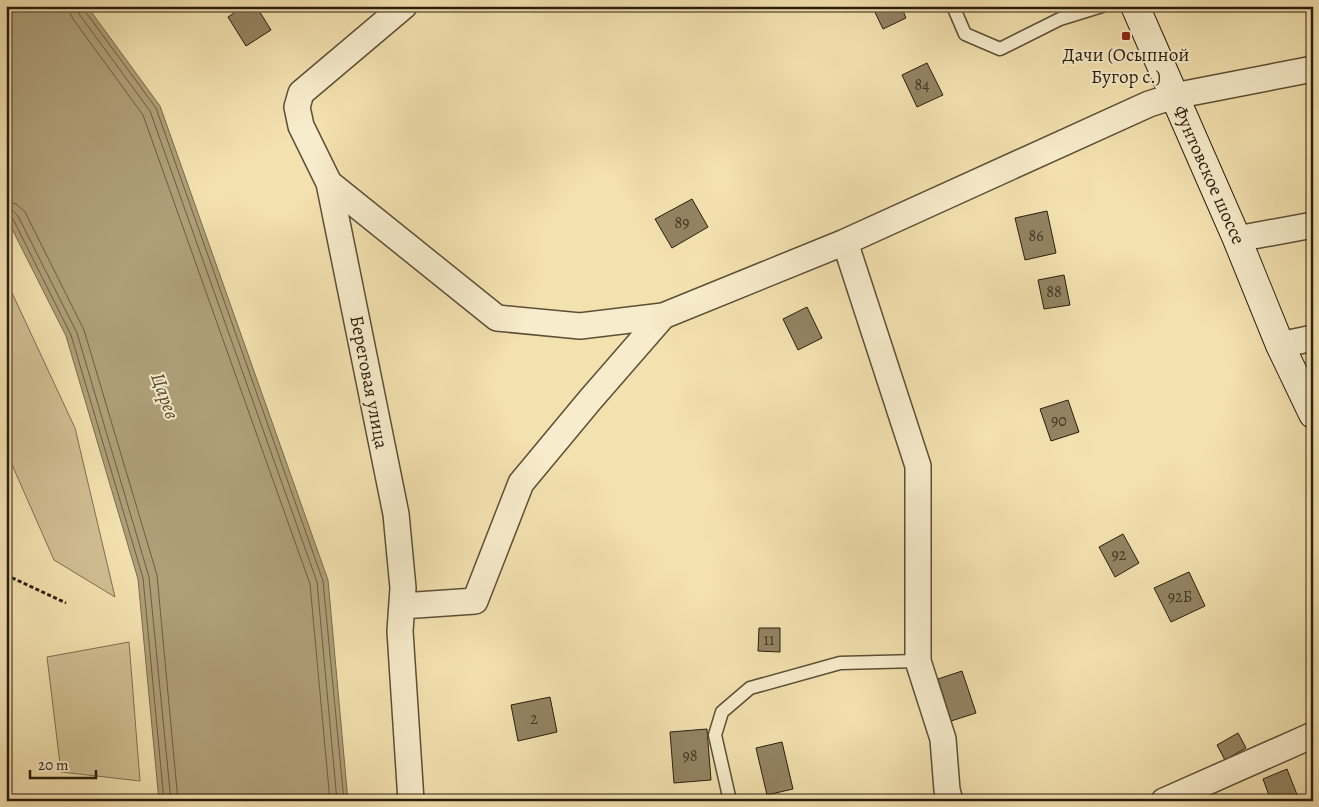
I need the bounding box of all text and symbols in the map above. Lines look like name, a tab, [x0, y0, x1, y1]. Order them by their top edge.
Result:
marker: Дачи (Осыпной Бугор с.)	[1120, 30, 1132, 42]
place label: Дачи (Осыпной Бугор с.)	[1063, 42, 1189, 90]
house number: 84	[914, 74, 930, 96]
street label: Фунтовское шоссе	[1167, 101, 1251, 249]
house number: 89	[674, 212, 690, 234]
house number: 86	[1028, 225, 1044, 247]
house number: 88	[1046, 281, 1062, 303]
street label: Береговая улица	[343, 313, 395, 451]
water label: Царев	[144, 369, 186, 423]
house number: 90	[1051, 410, 1067, 432]
house number: 92	[1112, 544, 1127, 566]
house number: 92Б	[1168, 586, 1192, 608]
house number: 11	[764, 629, 775, 651]
house number: 2	[530, 708, 538, 730]
house number: 98	[682, 745, 698, 767]
scale bar	[30, 747, 96, 779]
text: 20 m	[38, 755, 69, 775]

